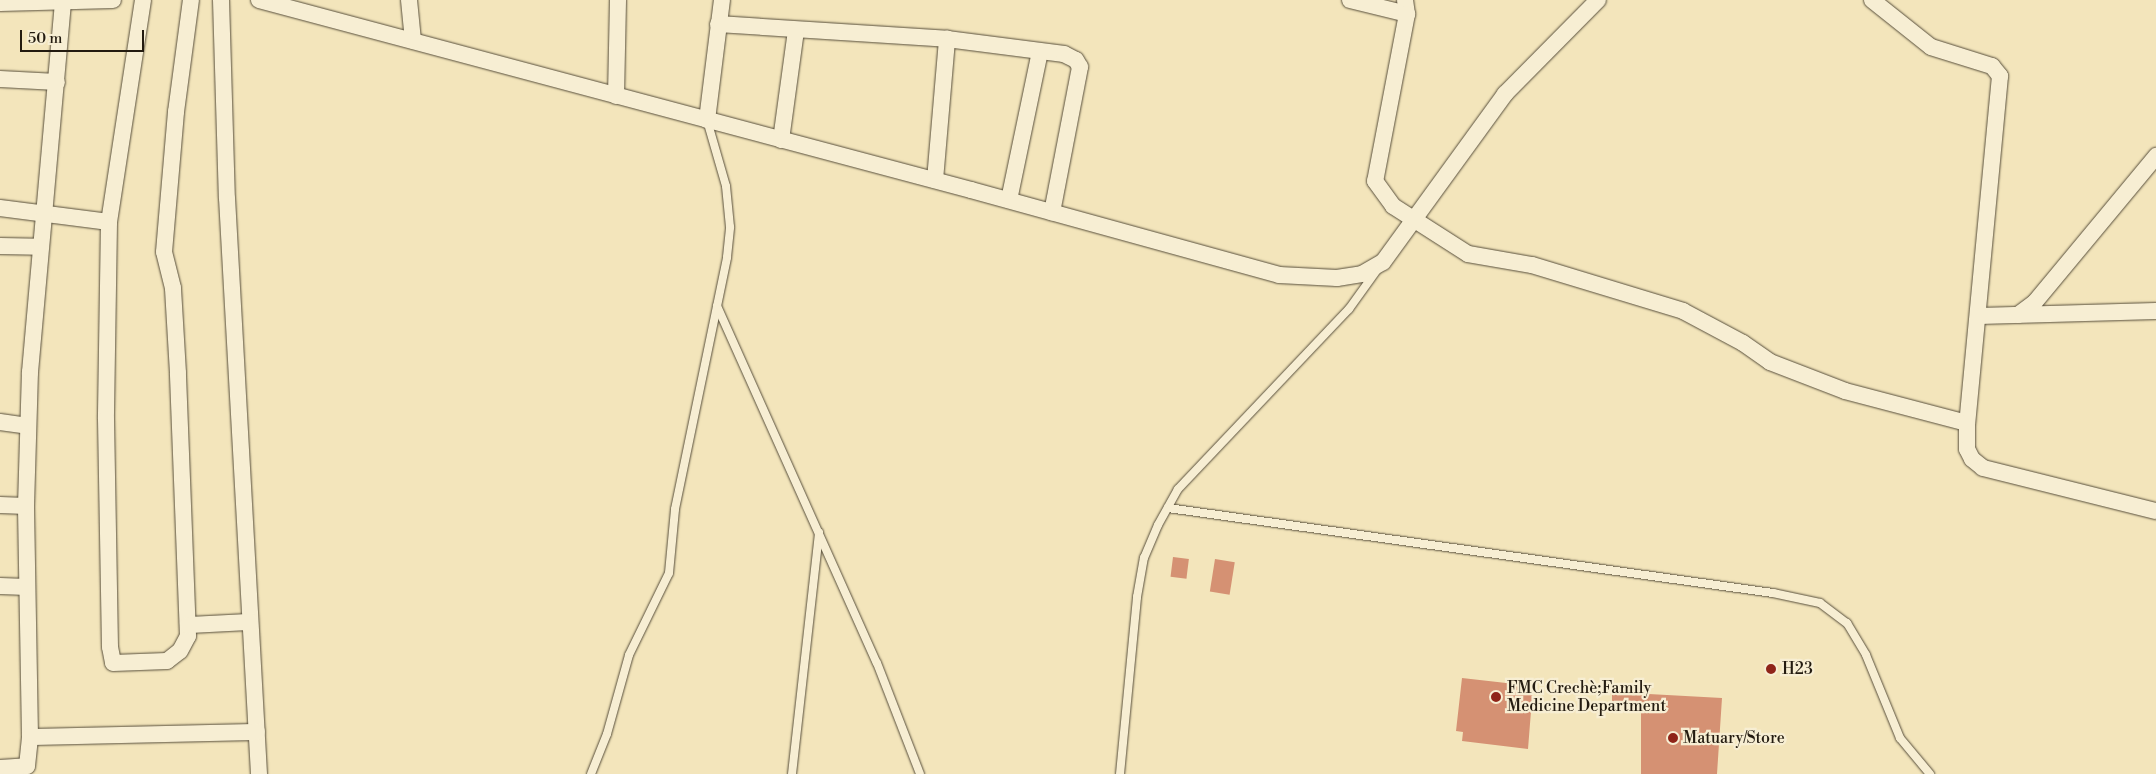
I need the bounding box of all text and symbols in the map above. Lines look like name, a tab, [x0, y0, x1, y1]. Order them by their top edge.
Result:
scale bar	[22, 20, 146, 52]
text: 50 m	[28, 29, 62, 48]
place label: H23	[1782, 659, 1813, 679]
marker: H23	[1764, 662, 1778, 676]
place label: FMC Crechè;Family Medicine Department	[1507, 678, 1666, 716]
marker: FMC Crechè;Family Medicine Department	[1489, 690, 1503, 704]
place label: Matuary/Store	[1683, 728, 1785, 748]
marker: Matuary/Store	[1667, 732, 1679, 744]

